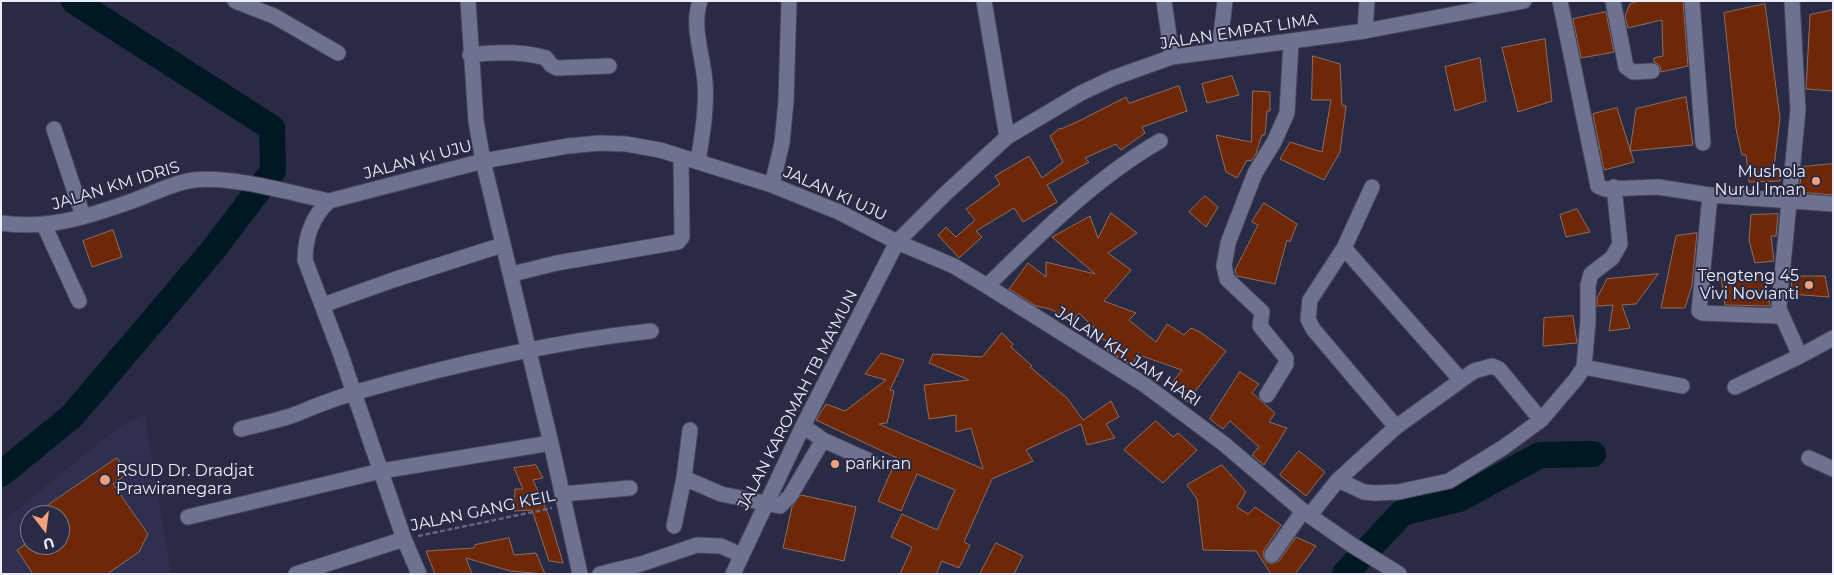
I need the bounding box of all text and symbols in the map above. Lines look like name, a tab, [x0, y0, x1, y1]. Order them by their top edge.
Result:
street label: JALAN EMPAT LIMA	[1159, 10, 1319, 54]
street label: JALAN KI UJU	[362, 136, 474, 184]
street label: JALAN KM IDRIS	[50, 157, 182, 215]
place label: Mushola Nurul Iman	[1715, 162, 1806, 200]
street label: JALAN KI UJU	[780, 163, 890, 225]
marker: Mushola Nurul Iman	[1810, 175, 1822, 187]
place label: Tengteng 45 Vivi Novianti	[1698, 266, 1799, 304]
marker: Tengteng 45 Vivi Novianti	[1803, 279, 1815, 291]
street label: JALAN KAROMAH TB MA'MUN	[734, 287, 862, 513]
street label: JALAN KH. JAM HARI	[1052, 303, 1204, 411]
place label: parkiran	[845, 454, 911, 474]
marker: parkiran	[829, 458, 841, 470]
place label: RSUD Dr. Dradjat Prawiranegara	[116, 461, 254, 499]
marker: RSUD Dr. Dradjat Prawiranegara	[98, 473, 112, 487]
street label: JALAN GANG KEIL	[409, 486, 557, 536]
north arrow	[20, 505, 70, 555]
text: U	[41, 533, 56, 554]

